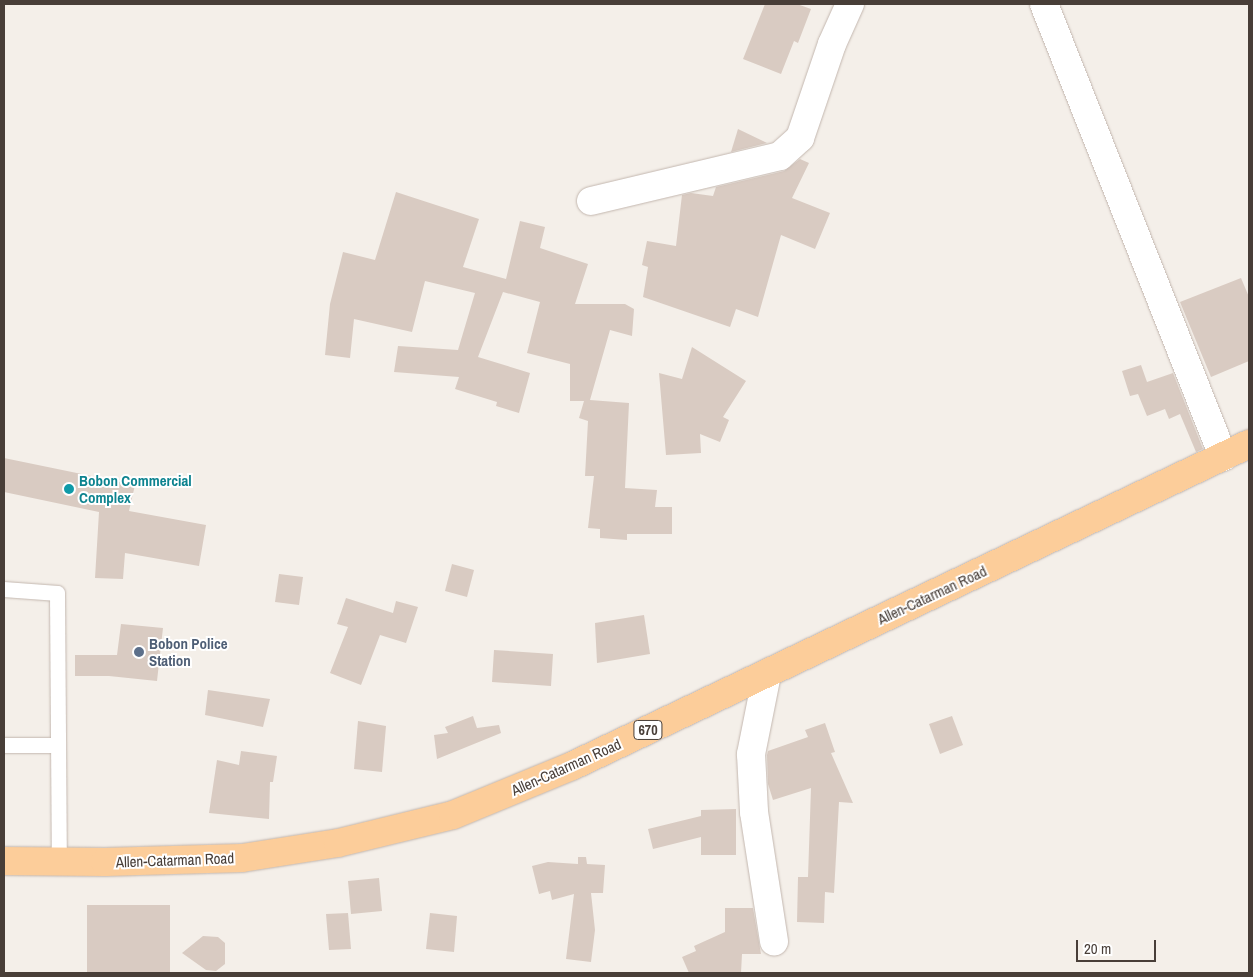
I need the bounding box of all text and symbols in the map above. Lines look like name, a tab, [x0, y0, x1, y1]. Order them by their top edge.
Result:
place label: Bobon Commercial Complex	[79, 471, 192, 506]
marker: Bobon Commercial Complex	[63, 483, 75, 495]
street label: Allen-Catarman Road	[875, 562, 989, 628]
place label: Bobon Police Station	[149, 634, 228, 669]
marker: Bobon Police Station	[133, 646, 145, 658]
road number: 670	[633, 718, 663, 742]
street label: Allen-Catarman Road	[508, 735, 624, 799]
street label: Allen-Catarman Road	[116, 849, 234, 871]
scale bar	[1078, 930, 1158, 962]
text: 20 m	[1084, 938, 1111, 959]

